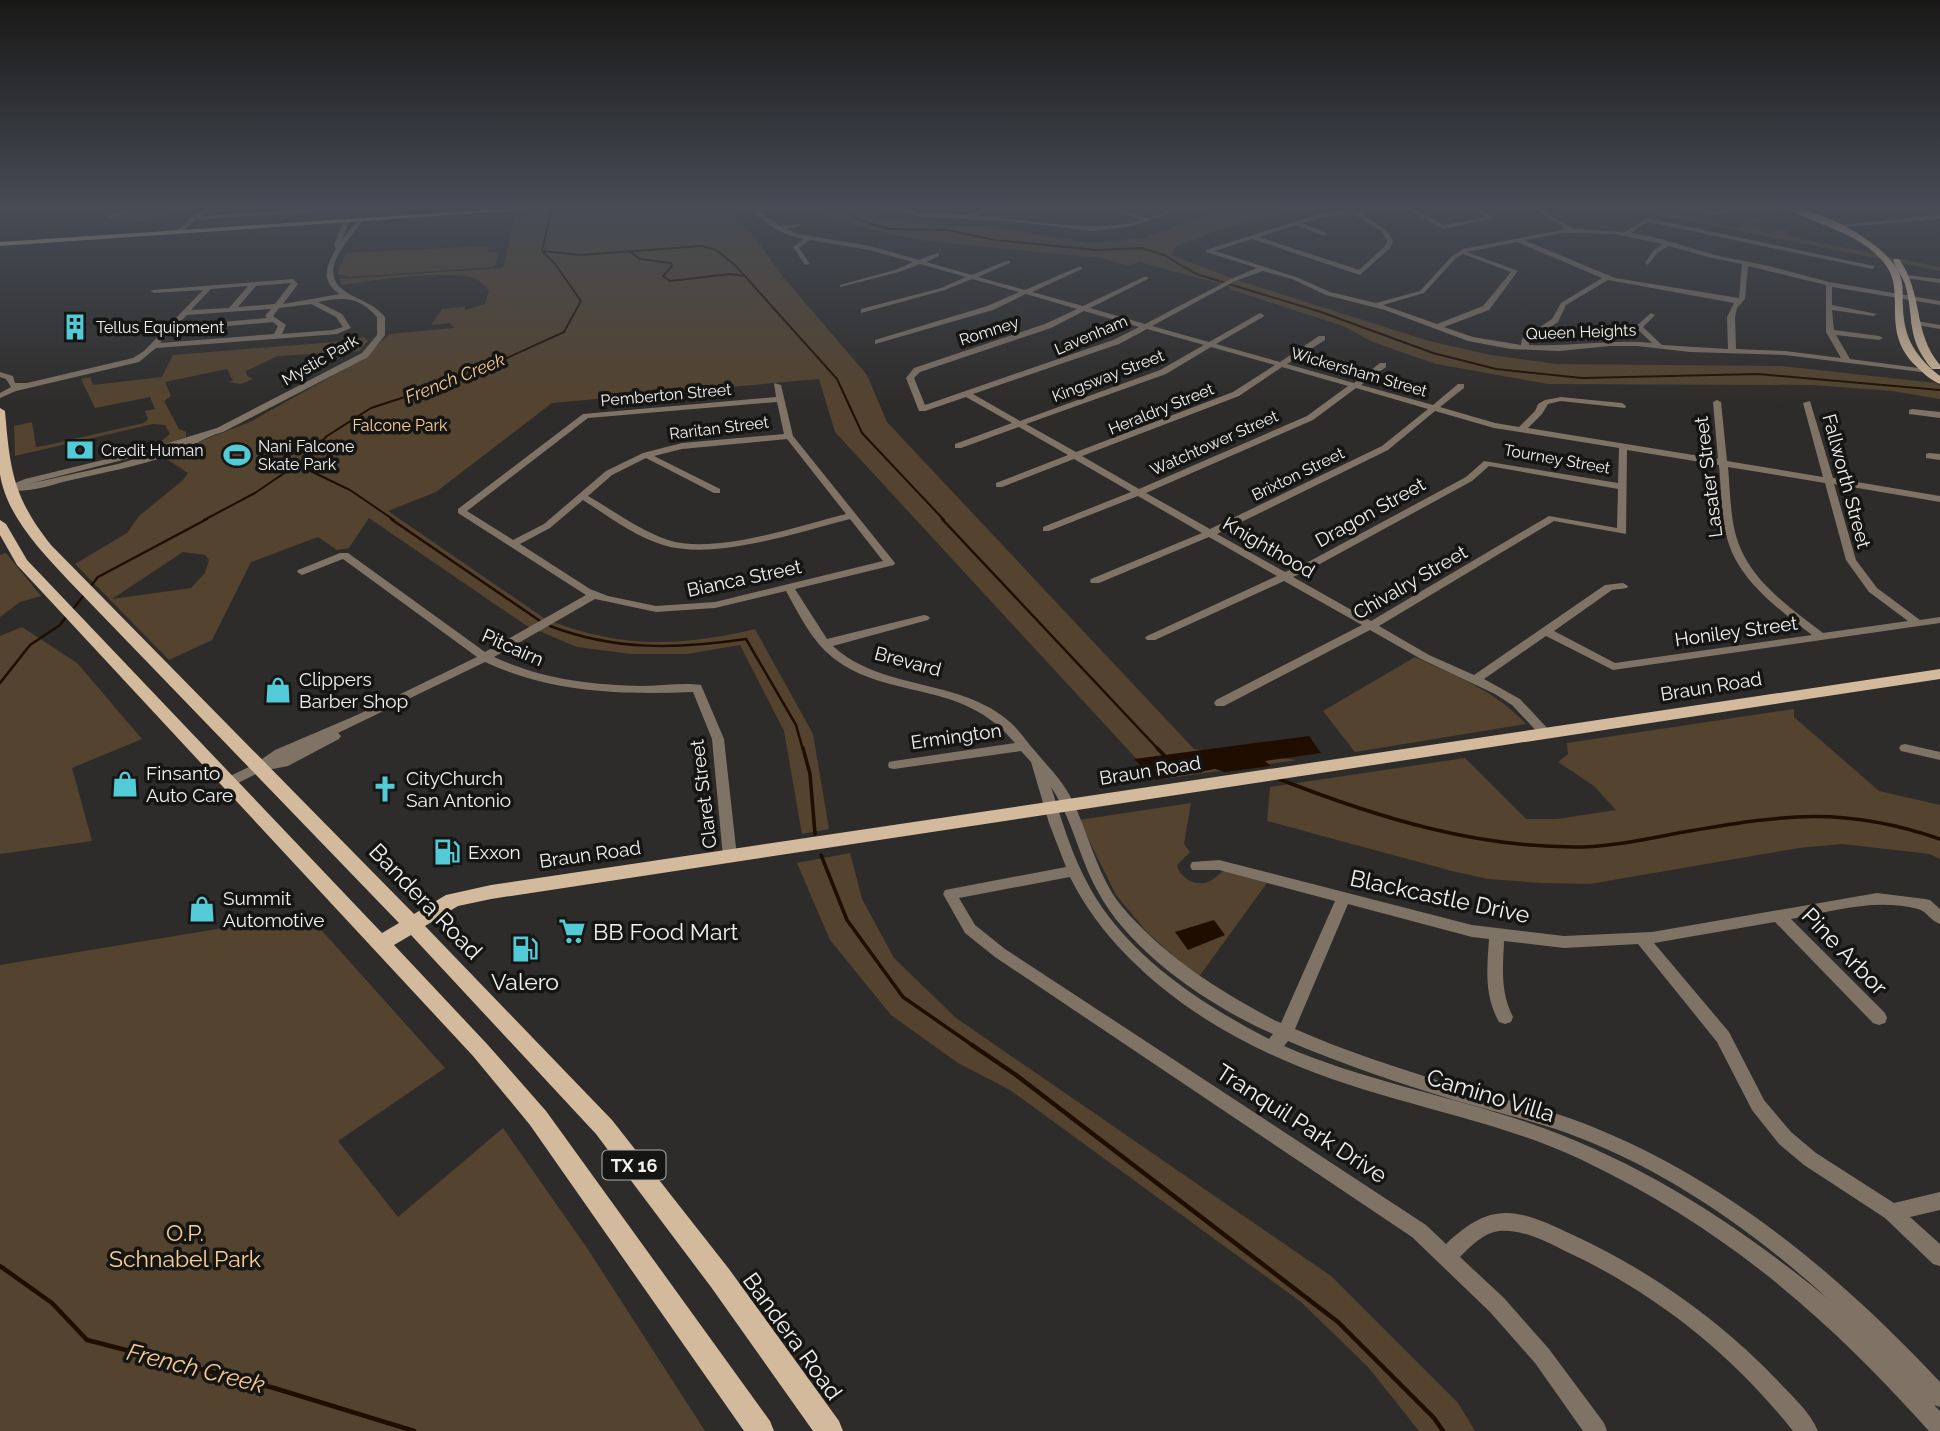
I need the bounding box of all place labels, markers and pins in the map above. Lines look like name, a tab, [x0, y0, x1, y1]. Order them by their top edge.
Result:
building icon: Tellus Equipment	[60, 312, 90, 342]
place label: Tellus Equipment	[96, 318, 225, 337]
bank icon: Credit Human	[65, 435, 95, 465]
place label: Nani Falcone Skate Park	[258, 437, 354, 474]
sports icon: Nani Falcone Skate Park	[222, 440, 252, 470]
place label: Credit Human	[101, 441, 204, 460]
place label: Clippers Barber Shop	[299, 668, 408, 712]
shop icon: Clippers Barber Shop	[263, 675, 293, 705]
place label: Finsanto Auto Care	[146, 762, 233, 806]
place label: CityChurch San Antonio	[406, 767, 511, 811]
shop icon: Finsanto Auto Care	[110, 769, 140, 799]
church icon: CityChurch San Antonio	[370, 774, 400, 804]
fuel station icon: Exxon	[432, 837, 462, 867]
place label: Exxon	[468, 841, 521, 863]
place label: Summit Automotive	[223, 887, 324, 931]
shop icon: Summit Automotive	[187, 894, 217, 924]
supermarket icon: BB Food Mart	[557, 916, 587, 946]
place label: BB Food Mart	[593, 918, 739, 945]
fuel station icon: Valero	[510, 934, 540, 964]
place label: Valero	[491, 968, 559, 995]

